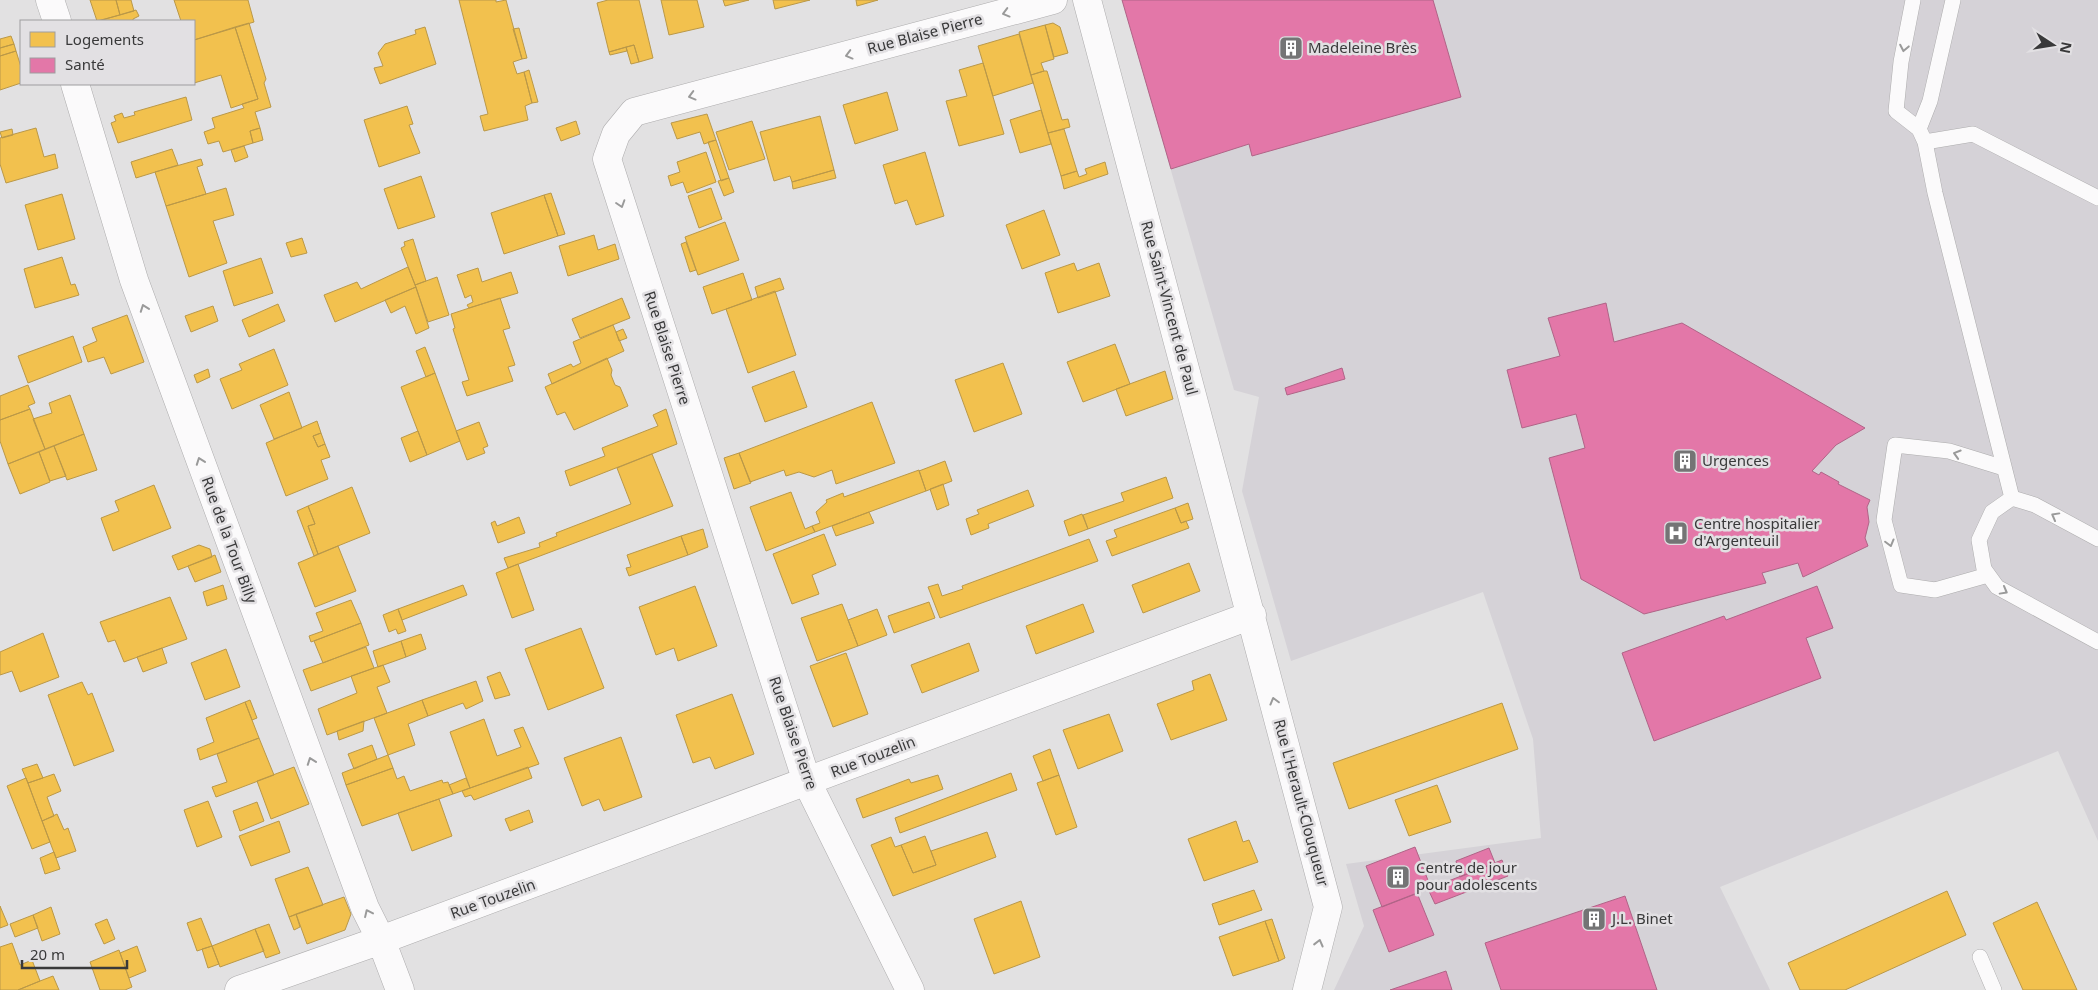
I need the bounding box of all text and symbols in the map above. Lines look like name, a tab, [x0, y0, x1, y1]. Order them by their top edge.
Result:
one-way arrow	[1003, 7, 1011, 17]
street label: Rue Blaise Pierre	[865, 8, 985, 58]
legend	[20, 20, 195, 85]
north arrow	[2028, 20, 2078, 70]
text: Logements	[65, 29, 144, 49]
building icon: Madeleine Brès	[1278, 35, 1304, 61]
place label: Madeleine Brès	[1308, 37, 1417, 57]
text: N	[2056, 40, 2077, 55]
one-way arrow	[1899, 43, 1910, 52]
one-way arrow	[846, 49, 854, 59]
text: Santé	[65, 54, 105, 74]
one-way arrow	[689, 91, 697, 101]
one-way arrow	[615, 199, 625, 207]
street label: Rue Saint-Vincent de Paul	[1137, 218, 1203, 397]
street label: Rue Blaise Pierre	[640, 288, 696, 407]
one-way arrow	[140, 304, 150, 313]
building icon: Urgences	[1672, 448, 1698, 474]
one-way arrow	[1954, 449, 1962, 459]
place label: Urgences	[1702, 450, 1769, 470]
one-way arrow	[196, 457, 206, 465]
street label: Rue de la Tour Billy	[198, 474, 262, 606]
one-way arrow	[2052, 512, 2061, 522]
place label: Centre hospitalier d'Argenteuil	[1694, 513, 1820, 550]
hospital icon: Centre hospitalier d'Argenteuil	[1663, 520, 1689, 546]
one-way arrow	[1884, 539, 1894, 547]
one-way arrow	[1999, 585, 2008, 595]
street label: Rue Blaise Pierre	[765, 673, 823, 792]
one-way arrow	[1269, 696, 1280, 705]
street label: Rue L'Herault-Clouqueur	[1270, 717, 1334, 889]
street label: Rue Touzelin	[827, 731, 918, 781]
one-way arrow	[307, 757, 317, 765]
place label: Centre de jour pour adolescents	[1416, 857, 1537, 894]
building icon: Centre de jour pour adolescents	[1385, 864, 1411, 890]
street label: Rue Touzelin	[447, 873, 538, 923]
building icon: J.L. Binet	[1581, 906, 1607, 932]
place label: J.L. Binet	[1610, 908, 1673, 928]
one-way arrow	[364, 909, 374, 918]
scale bar	[22, 938, 128, 970]
one-way arrow	[1313, 938, 1324, 947]
text: 20 m	[30, 944, 65, 964]

